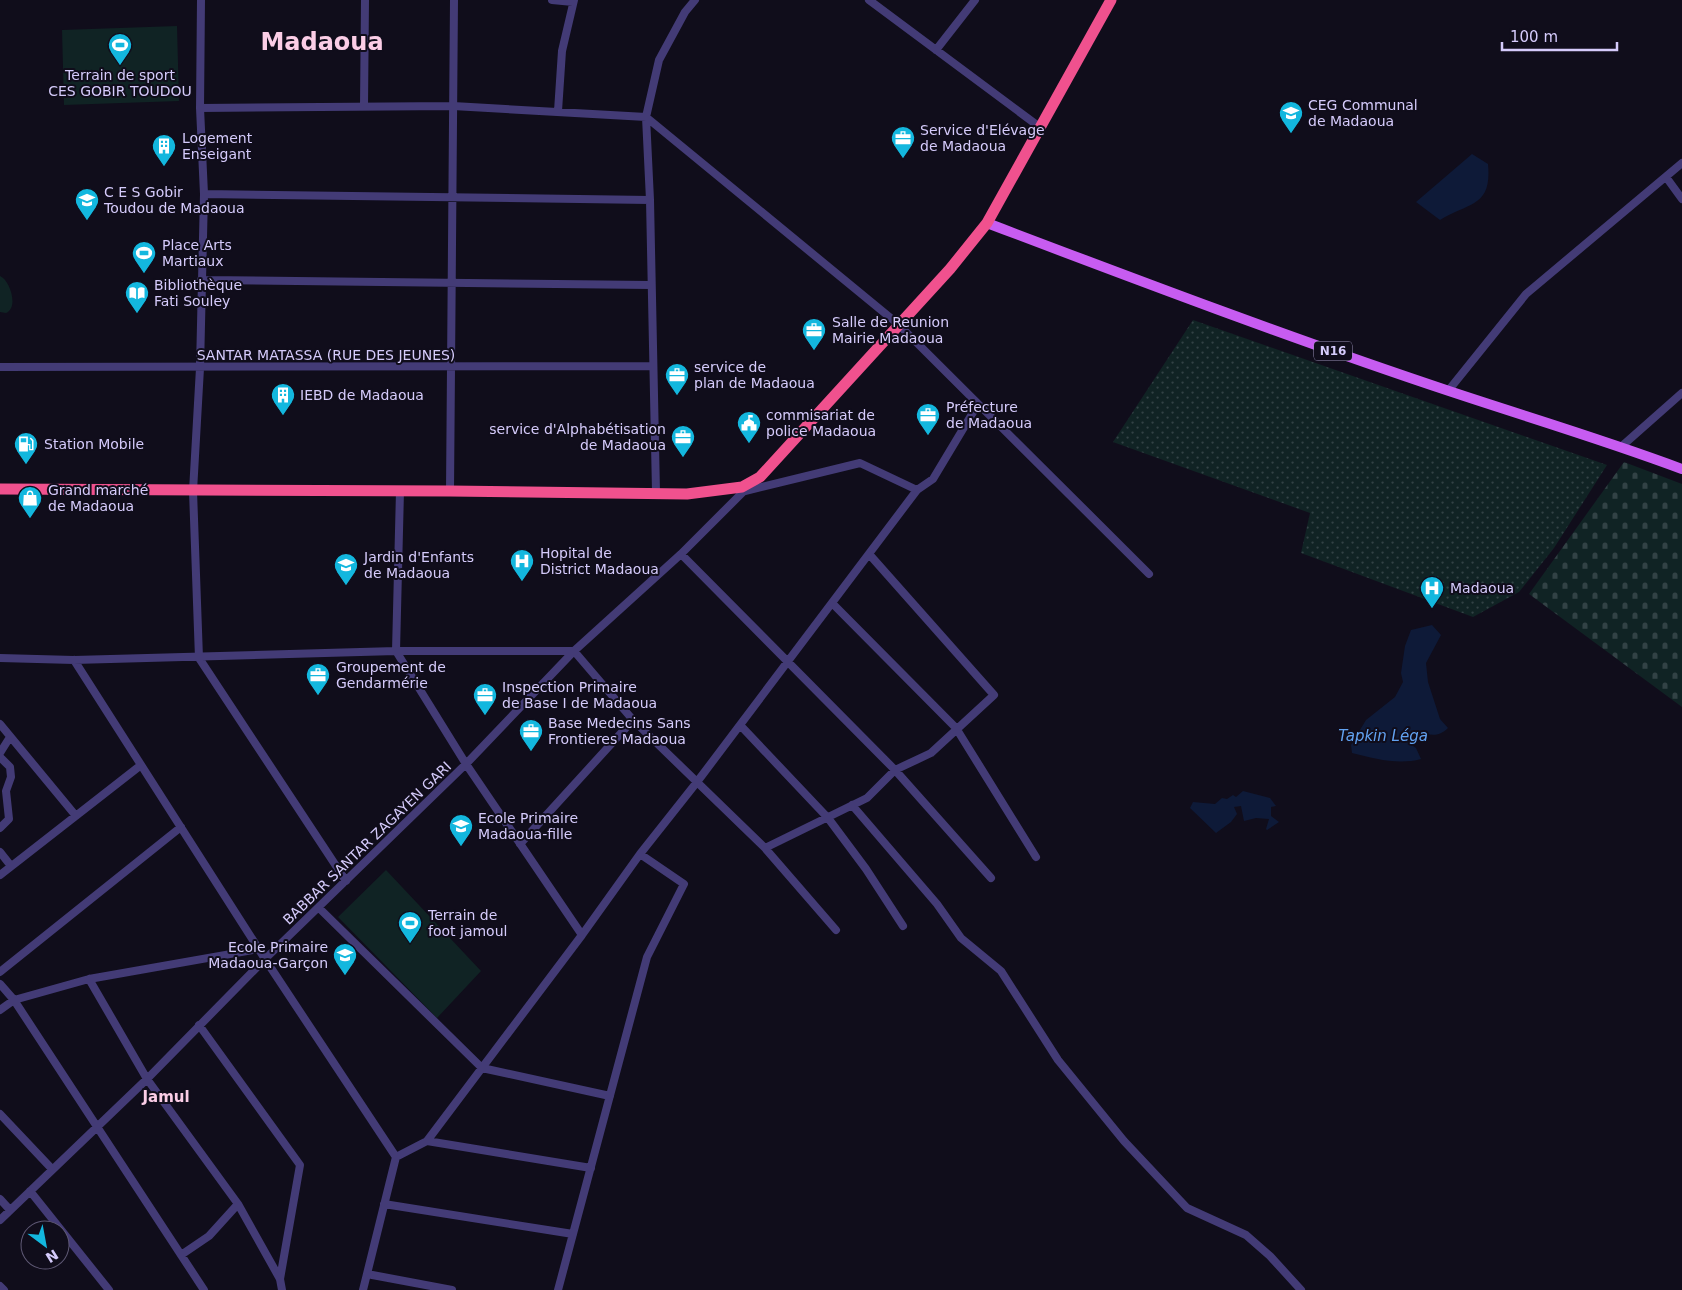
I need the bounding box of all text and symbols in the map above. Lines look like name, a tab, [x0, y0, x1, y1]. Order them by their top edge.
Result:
scale bar	[1502, 20, 1617, 52]
district label: Madaoua	[260, 28, 384, 56]
text: 100 m	[1510, 28, 1558, 46]
sports icon: Terrain de sport CES GOBIR TOUDOU	[107, 32, 133, 66]
place label: Terrain de sport CES GOBIR TOUDOU	[48, 67, 192, 99]
place label: CEG Communal de Madaoua	[1308, 97, 1418, 129]
school or university icon: CEG Communal de Madaoua	[1278, 100, 1304, 134]
place label: Service d'Elévage de Madaoua	[920, 122, 1045, 154]
office icon: Service d'Elévage de Madaoua	[890, 125, 916, 159]
place label: Logement Enseigant	[182, 130, 253, 162]
building icon: Logement Enseigant	[151, 133, 177, 167]
place label: C E S Gobir Toudou de Madaoua	[103, 184, 244, 216]
school or university icon: C E S Gobir Toudou de Madaoua	[74, 187, 100, 221]
place label: Place Arts Martiaux	[162, 237, 232, 269]
sports icon: Place Arts Martiaux	[131, 240, 157, 274]
place label: Bibliothèque Fati Souley	[154, 277, 242, 309]
library icon: Bibliothèque Fati Souley	[124, 280, 150, 314]
place label: Salle de Reunion Mairie Madaoua	[832, 314, 949, 346]
office icon: Salle de Reunion Mairie Madaoua	[801, 317, 827, 351]
road number: N16	[1314, 342, 1352, 361]
street label: SANTAR MATASSA (RUE DES JEUNES)	[197, 347, 455, 363]
place label: service de plan de Madaoua	[694, 359, 815, 391]
office icon: service de plan de Madaoua	[664, 362, 690, 396]
building icon: IEBD de Madaoua	[270, 382, 296, 416]
place label: IEBD de Madaoua	[300, 387, 424, 403]
place label: Préfecture de Madaoua	[946, 399, 1032, 431]
office icon: Préfecture de Madaoua	[915, 402, 941, 436]
place label: commisariat de police Madaoua	[766, 407, 876, 439]
public building icon: commisariat de police Madaoua	[736, 410, 762, 444]
place label: service d'Alphabétisation de Madaoua	[489, 421, 666, 453]
office icon: service d'Alphabétisation de Madaoua	[670, 424, 696, 458]
fuel station icon: Station Mobile	[13, 431, 39, 465]
place label: Station Mobile	[44, 436, 144, 452]
place label: Grand marché de Madaoua	[48, 482, 148, 514]
shop icon: Grand marché de Madaoua	[17, 485, 43, 519]
place label: Hopital de District Madaoua	[540, 545, 659, 577]
hospital icon: Hopital de District Madaoua	[509, 548, 535, 582]
place label: Jardin d'Enfants de Madaoua	[363, 549, 474, 581]
school or university icon: Jardin d'Enfants de Madaoua	[333, 552, 359, 586]
hospital icon: Madaoua	[1419, 575, 1445, 609]
place label: Madaoua	[1450, 580, 1514, 596]
place label: Groupement de Gendarmérie	[336, 659, 446, 691]
office icon: Groupement de Gendarmérie	[305, 662, 331, 696]
place label: Inspection Primaire de Base I de Madaoua	[502, 679, 657, 711]
office icon: Inspection Primaire de Base I de Madaoua	[472, 682, 498, 716]
place label: Base Medecins Sans Frontieres Madaoua	[548, 715, 691, 747]
office icon: Base Medecins Sans Frontieres Madaoua	[518, 718, 544, 752]
water label: Tapkin Léga	[1338, 727, 1428, 745]
street label: BABBAR SANTAR ZAGAYEN GARI	[280, 758, 454, 928]
place label: Ecole Primaire Madaoua-fille	[478, 810, 578, 842]
school or university icon: Ecole Primaire Madaoua-fille	[448, 813, 474, 847]
place label: Terrain de foot jamoul	[427, 907, 507, 939]
sports icon: Terrain de foot jamoul	[397, 910, 423, 944]
place label: Ecole Primaire Madaoua-Garçon	[208, 939, 328, 971]
school or university icon: Ecole Primaire Madaoua-Garçon	[332, 942, 358, 976]
district label: Jamul	[141, 1088, 190, 1106]
north arrow	[20, 1220, 70, 1270]
text: N	[43, 1246, 61, 1266]

